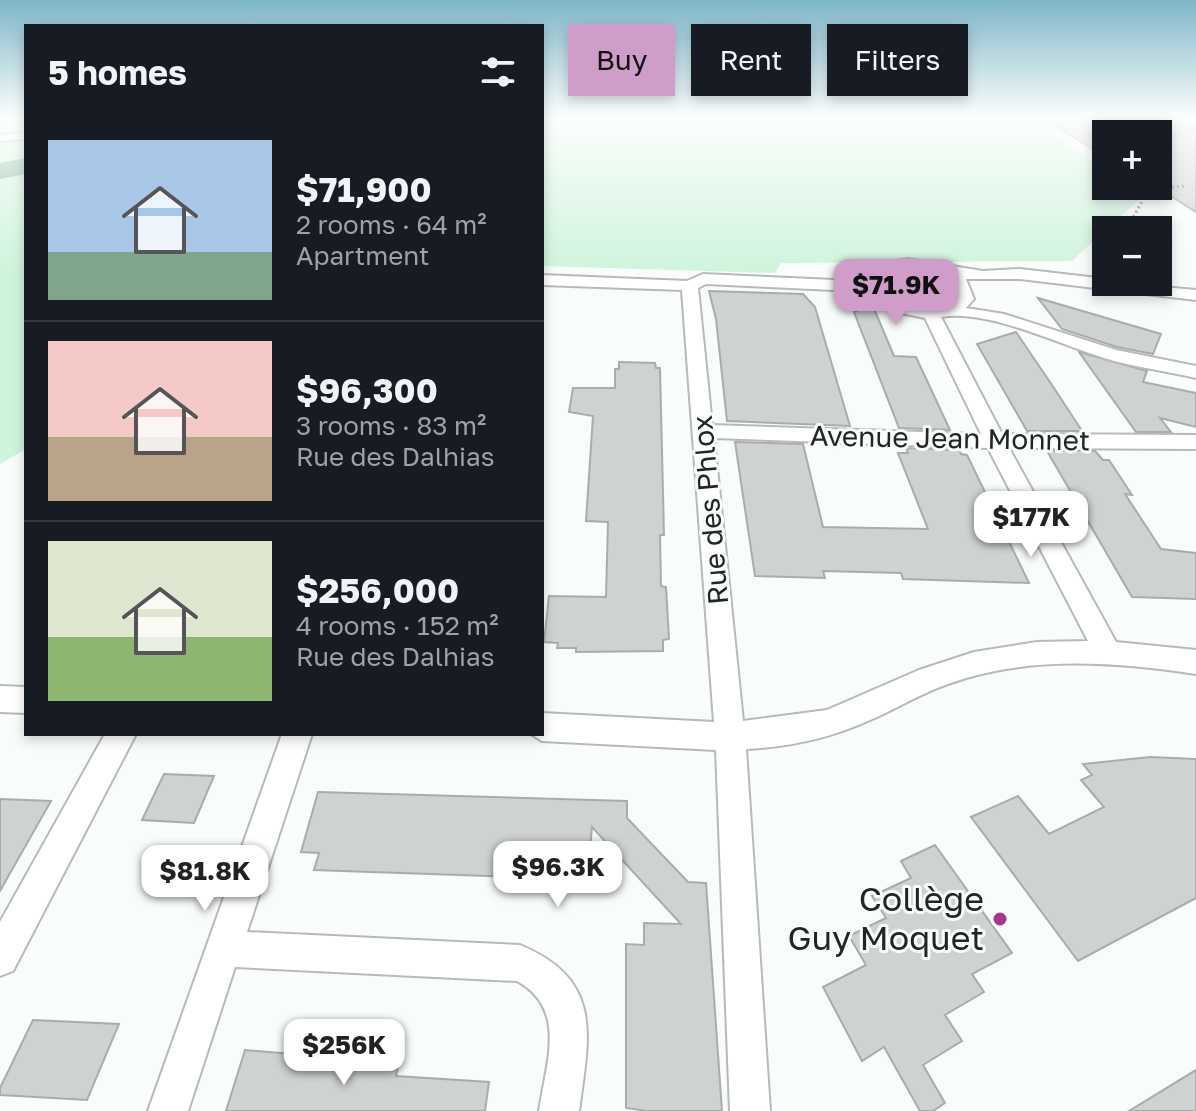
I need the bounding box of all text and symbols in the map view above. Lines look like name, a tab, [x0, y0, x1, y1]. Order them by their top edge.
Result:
chip: Buy	[568, 24, 675, 96]
chip: Rent	[691, 24, 811, 96]
chip: Filters	[827, 24, 968, 96]
icon: filters	[476, 50, 520, 94]
text: 5 homes	[48, 52, 187, 92]
map controls	[1092, 120, 1172, 296]
button: +	[1092, 120, 1172, 200]
text: $71,900	[296, 169, 432, 209]
icon: home	[112, 172, 208, 268]
text: 2 rooms · 64 m²	[296, 209, 487, 240]
button: −	[1092, 216, 1172, 296]
text: Apartment	[296, 240, 429, 271]
pin: $71.9K	[831, 259, 961, 327]
text: $71.9K	[852, 269, 940, 300]
text: $96,300	[296, 370, 438, 410]
icon: home	[112, 373, 208, 469]
text: 3 rooms · 83 m²	[296, 410, 486, 441]
street label: Rue des Phlox	[685, 414, 734, 606]
street label: Avenue Jean Monnet	[810, 419, 1090, 456]
text: Rue des Dalhias	[296, 441, 494, 472]
pin: $177K	[975, 491, 1087, 559]
text: $177K	[992, 501, 1070, 532]
text: $256,000	[296, 570, 459, 610]
icon: home	[112, 573, 208, 669]
text: 4 rooms · 152 m²	[296, 610, 499, 641]
text: Rue des Dalhias	[296, 641, 494, 672]
pin: $96.3K	[493, 841, 623, 909]
pin: $81.8K	[140, 845, 270, 913]
text: $96.3K	[511, 851, 605, 882]
text: $81.8K	[159, 855, 251, 886]
place label: Collège Guy Moquet	[787, 878, 984, 957]
marker: Collège Guy Moquet	[991, 910, 1009, 928]
pin: $256K	[288, 1019, 400, 1087]
text: $256K	[302, 1029, 386, 1060]

